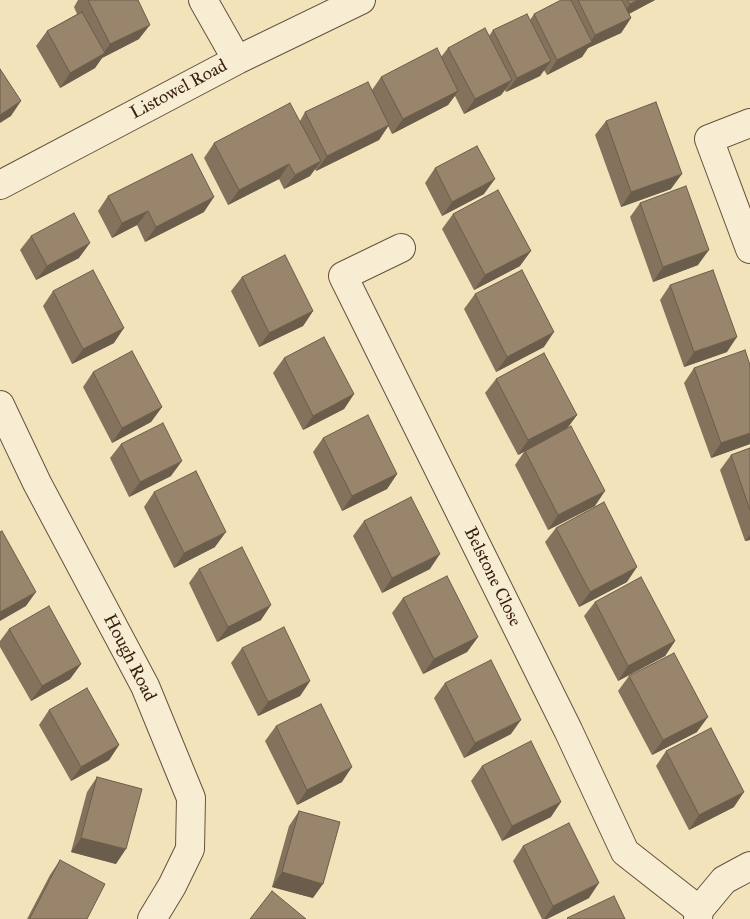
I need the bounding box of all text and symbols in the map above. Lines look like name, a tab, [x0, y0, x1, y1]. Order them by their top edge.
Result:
street label: Listowel Road	[127, 55, 231, 125]
street label: Belstone Close	[459, 524, 525, 630]
street label: Hough Road	[98, 611, 160, 705]

